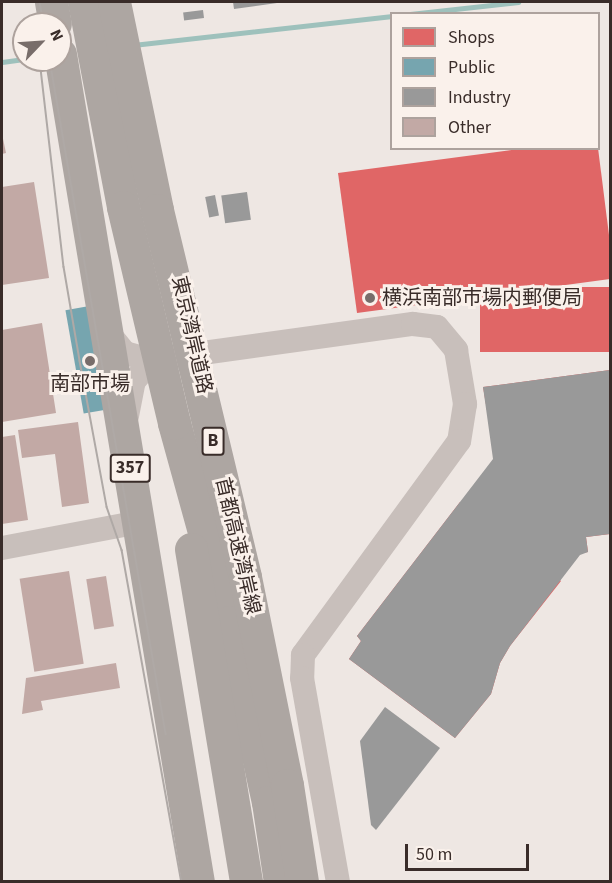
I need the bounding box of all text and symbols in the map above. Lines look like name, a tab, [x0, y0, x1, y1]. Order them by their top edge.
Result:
north arrow	[12, 12, 72, 72]
legend	[390, 12, 600, 150]
text: Shops	[448, 25, 495, 50]
text: N	[44, 26, 69, 45]
text: Public	[448, 55, 495, 80]
text: Industry	[448, 85, 511, 110]
text: Other	[448, 115, 491, 140]
street label: 東京湾岸道路	[166, 274, 216, 396]
place label: 横浜南部市場内郵便局	[382, 286, 582, 310]
marker: 横浜南部市場内郵便局	[363, 291, 377, 305]
marker: 南部市場	[81, 352, 99, 370]
place label: 南部市場	[50, 372, 130, 396]
road number: B	[201, 426, 225, 456]
road number: 357	[109, 453, 151, 483]
street label: 首都高速湾岸線	[210, 475, 264, 617]
scale bar	[408, 832, 532, 870]
text: 50 m	[416, 842, 452, 867]

